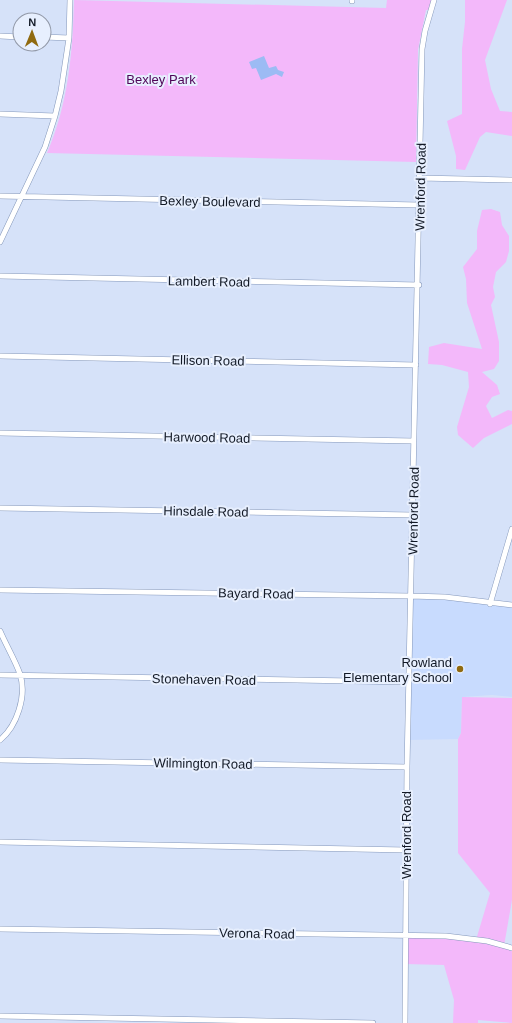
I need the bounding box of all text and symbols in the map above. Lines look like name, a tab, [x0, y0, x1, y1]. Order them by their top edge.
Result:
north arrow	[12, 12, 52, 52]
text: N	[28, 16, 36, 28]
park label: Bexley Park	[126, 72, 196, 87]
street label: Wrenford Road	[412, 143, 429, 231]
street label: Bexley Boulevard	[159, 193, 261, 210]
street label: Lambert Road	[168, 273, 250, 290]
street label: Ellison Road	[171, 352, 245, 369]
street label: Harwood Road	[164, 429, 250, 446]
street label: Wrenford Road	[405, 467, 422, 555]
street label: Hinsdale Road	[163, 503, 249, 520]
street label: Bayard Road	[218, 585, 294, 602]
place label: Rowland Elementary School	[343, 655, 452, 685]
marker: Rowland Elementary School	[455, 664, 465, 674]
street label: Stonehaven Road	[152, 671, 256, 688]
street label: Wilmington Road	[153, 755, 253, 772]
street label: Wrenford Road	[399, 791, 414, 879]
street label: Verona Road	[219, 925, 295, 942]

